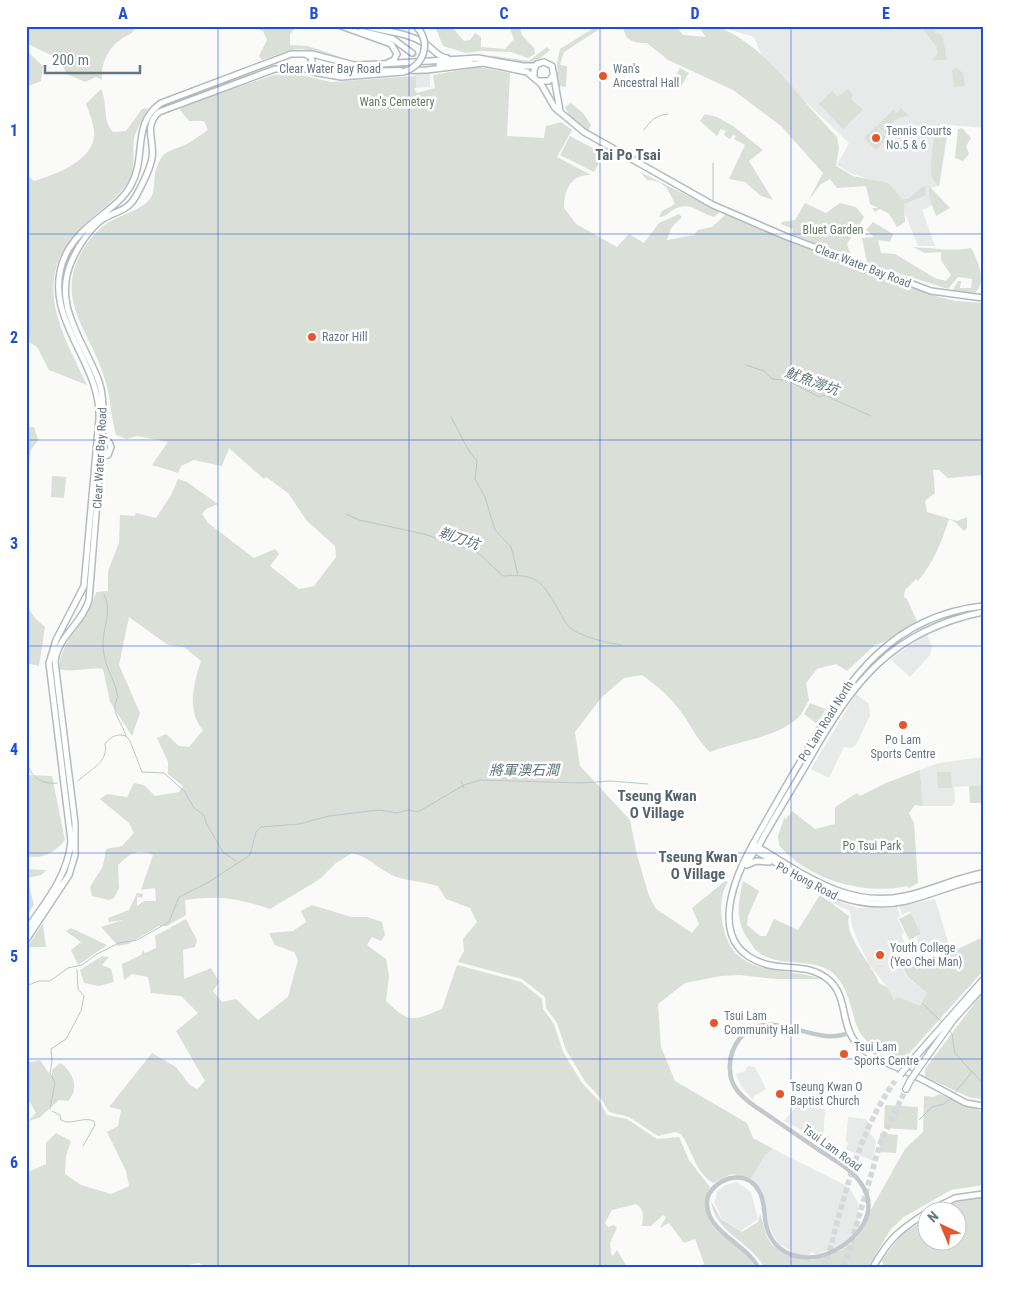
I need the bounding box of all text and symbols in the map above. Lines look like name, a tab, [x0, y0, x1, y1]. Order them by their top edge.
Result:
text: A	[118, 4, 128, 23]
text: B	[310, 4, 319, 23]
text: C	[499, 4, 509, 23]
text: D	[690, 4, 700, 23]
text: E	[882, 4, 890, 23]
scale bar	[45, 42, 140, 74]
text: 200 m	[52, 51, 89, 69]
street label: Clear Water Bay Road	[279, 62, 381, 76]
place label: Wan's Ancestral Hall	[613, 62, 679, 90]
marker: Wan's Ancestral Hall	[597, 70, 609, 82]
park label: Wan's Cemetery	[360, 95, 434, 109]
text: 1	[10, 121, 18, 140]
place label: Tennis Courts No.5 & 6	[886, 124, 952, 152]
marker: Tennis Courts No.5 & 6	[870, 132, 882, 144]
district label: Tai Po Tsai	[595, 146, 661, 164]
park label: Bluet Garden	[803, 223, 864, 237]
street label: Clear Water Bay Road	[813, 241, 913, 291]
text: 2	[10, 328, 18, 347]
place label: Razor Hill	[322, 330, 367, 344]
marker: Razor Hill	[306, 331, 318, 343]
water label: 魷魚灣坑	[783, 364, 843, 399]
street label: Clear Water Bay Road	[90, 407, 110, 509]
water label: 剃刀坑	[437, 524, 483, 553]
text: 3	[10, 534, 18, 553]
street label: Po Lam Road North	[796, 678, 856, 764]
marker: Po Lam Sports Centre	[897, 719, 909, 731]
place label: Po Lam Sports Centre	[871, 733, 936, 761]
text: 4	[10, 740, 18, 759]
water label: 將軍澳石澗	[489, 762, 561, 778]
district label: Tseung Kwan O Village	[617, 787, 697, 822]
park label: Po Tsui Park	[843, 839, 902, 853]
district label: Tseung Kwan O Village	[658, 848, 738, 883]
street label: Po Hong Road	[774, 859, 840, 903]
place label: Youth College (Yeo Chei Man)	[890, 941, 962, 969]
text: 5	[10, 947, 18, 966]
marker: Youth College (Yeo Chei Man)	[874, 949, 886, 961]
place label: Tsui Lam Community Hall	[724, 1009, 799, 1037]
marker: Tsui Lam Community Hall	[708, 1017, 720, 1029]
place label: Tsui Lam Sports Centre	[854, 1040, 919, 1068]
marker: Tsui Lam Sports Centre	[838, 1048, 850, 1060]
place label: Tseung Kwan O Baptist Church	[790, 1080, 862, 1108]
marker: Tseung Kwan O Baptist Church	[774, 1088, 786, 1100]
street label: Tsui Lam Road	[800, 1122, 864, 1174]
text: 6	[10, 1153, 18, 1172]
north arrow	[916, 1200, 966, 1250]
text: N	[924, 1208, 942, 1225]

